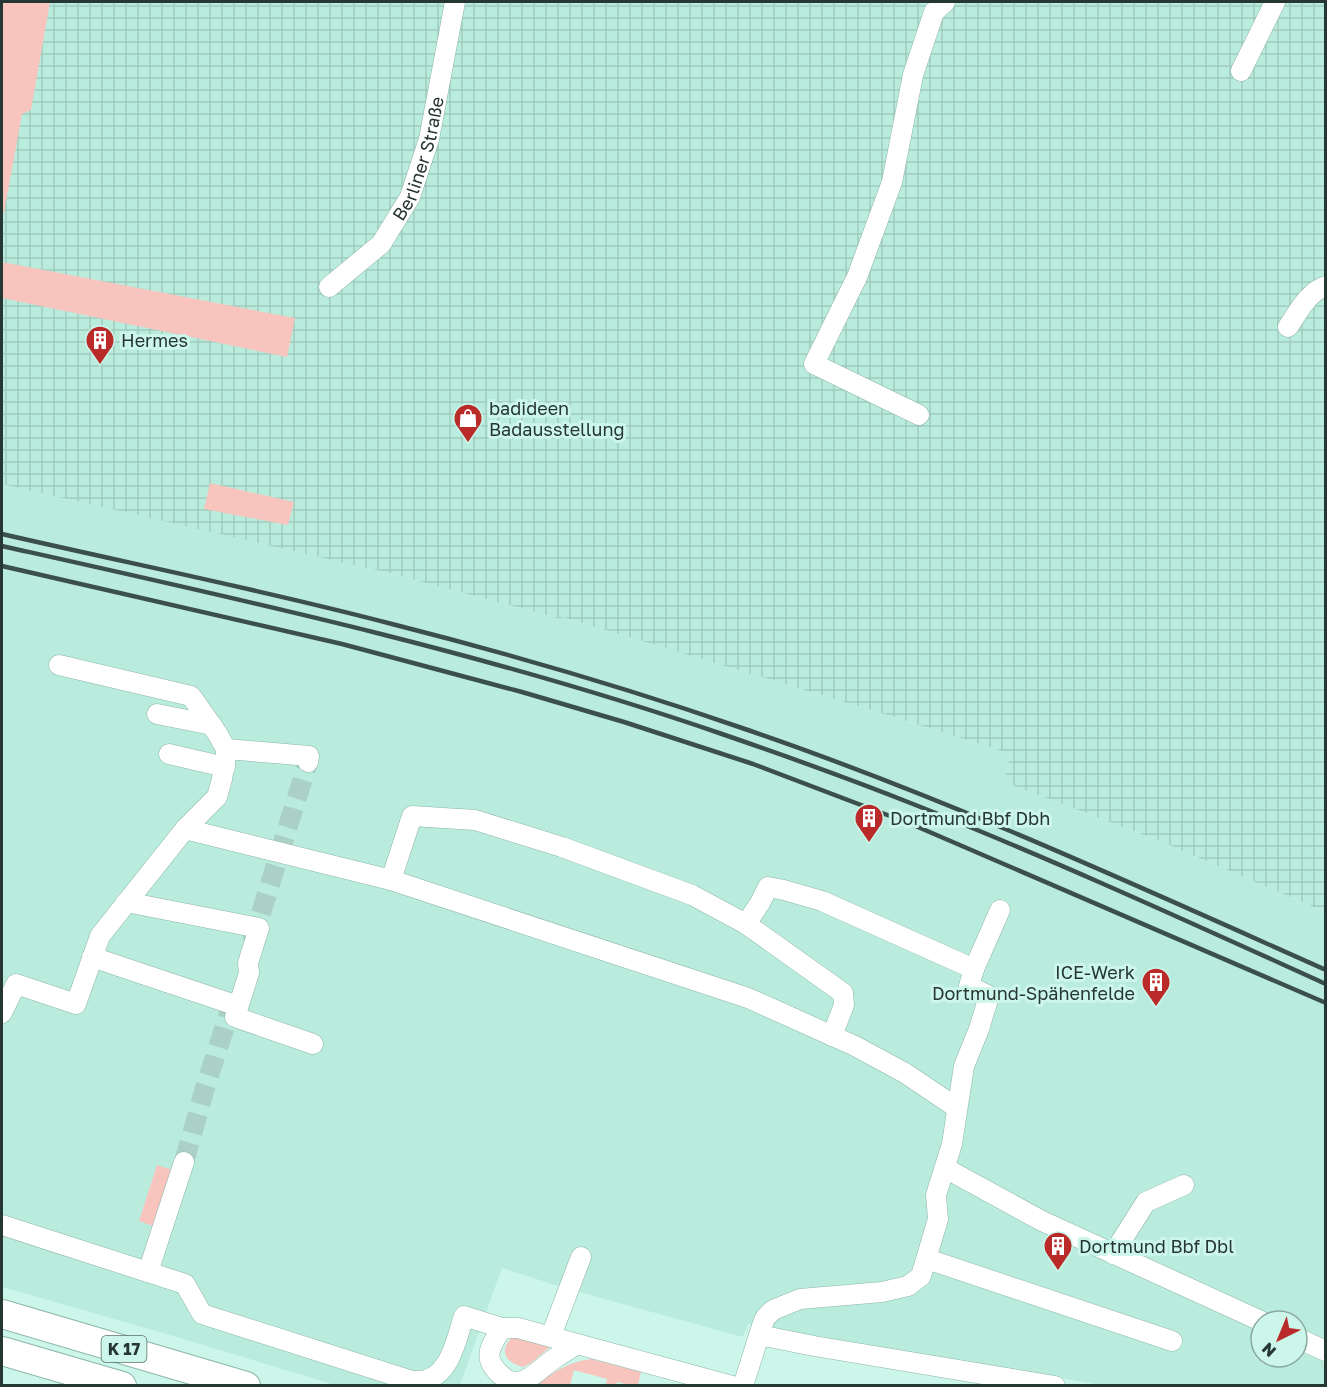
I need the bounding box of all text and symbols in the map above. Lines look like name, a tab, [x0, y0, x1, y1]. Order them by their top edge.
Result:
street label: Berliner Straße	[387, 95, 448, 224]
building icon: Hermes	[84, 324, 116, 366]
place label: Hermes	[121, 329, 188, 351]
place label: badideen Badausstellung	[489, 397, 625, 440]
shop icon: badideen Badausstellung	[452, 402, 484, 444]
building icon: Dortmund Bbf Dbh	[853, 802, 885, 844]
place label: Dortmund Bbf Dbh	[890, 807, 1050, 829]
place label: ICE-Werk Dortmund-Spähenfelde	[932, 961, 1135, 1004]
building icon: ICE-Werk Dortmund-Spähenfelde	[1140, 966, 1172, 1008]
building icon: Dortmund Bbf Dbl	[1042, 1230, 1074, 1272]
place label: Dortmund Bbf Dbl	[1079, 1235, 1234, 1257]
north arrow	[1249, 1309, 1309, 1369]
road number: K 17	[102, 1336, 146, 1362]
text: N	[1257, 1339, 1280, 1361]

